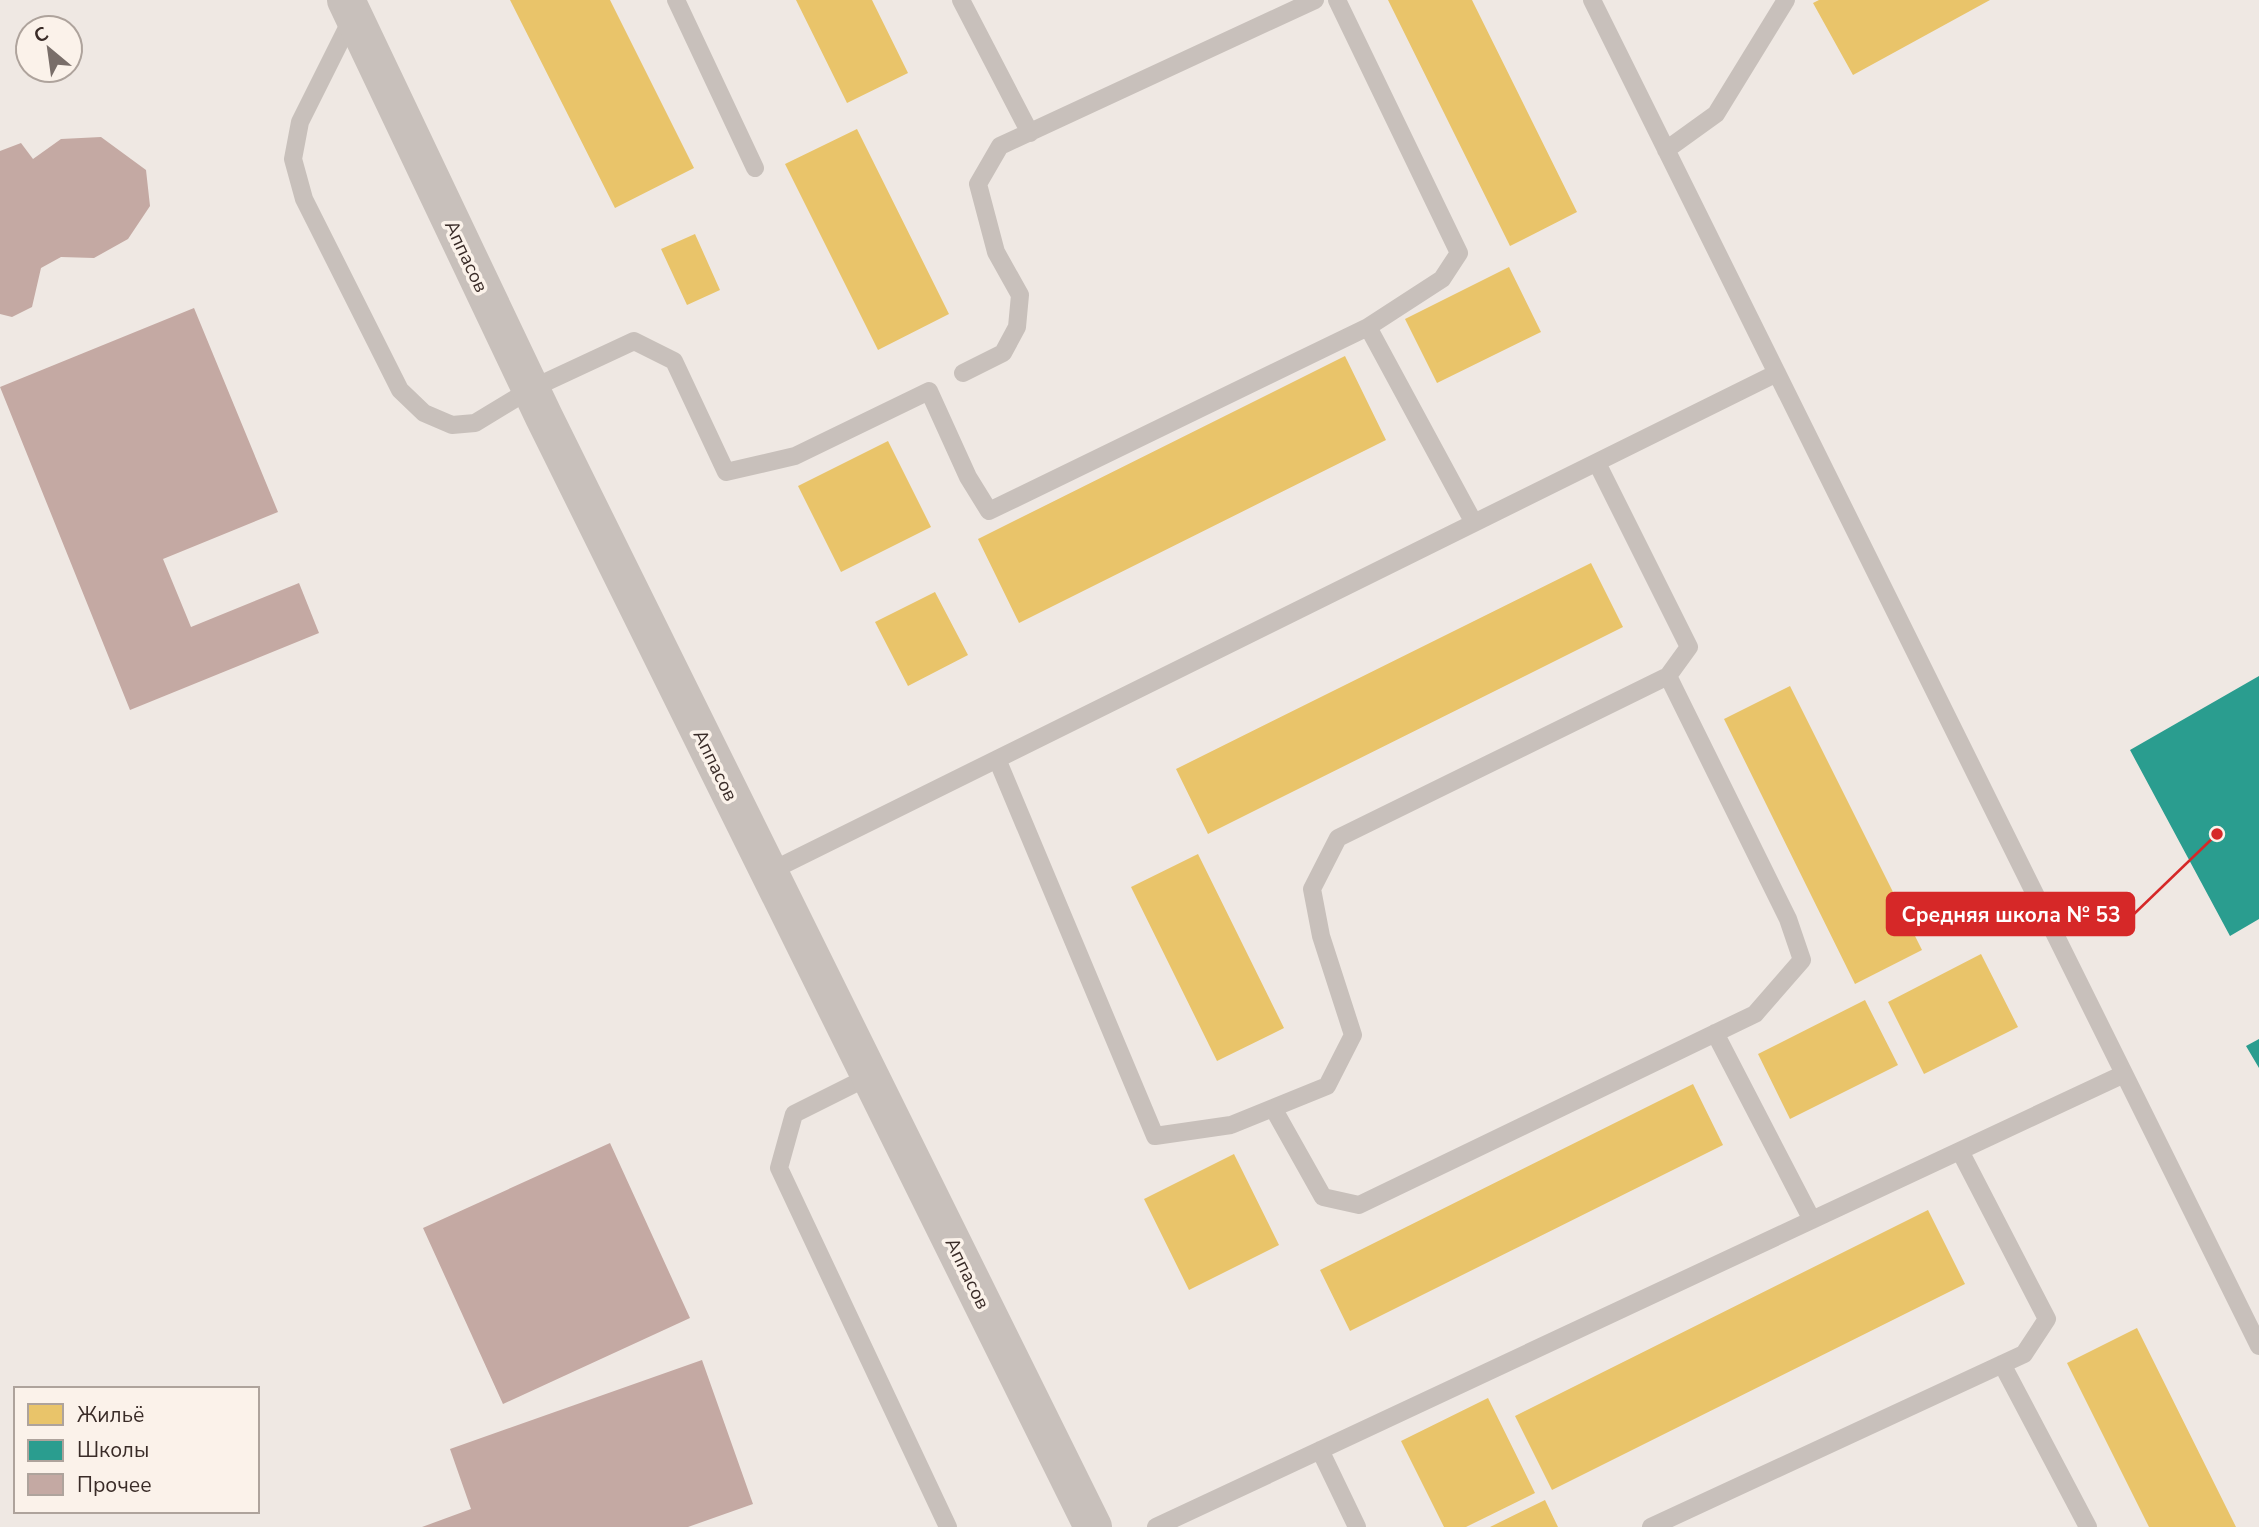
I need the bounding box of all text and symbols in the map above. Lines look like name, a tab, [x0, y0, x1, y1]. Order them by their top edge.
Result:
north arrow	[14, 14, 84, 84]
text: С	[29, 20, 53, 50]
street label: Аппасов	[438, 216, 494, 297]
street label: Аппасов	[687, 725, 744, 805]
callout: Средняя школа № 53	[1887, 893, 2134, 935]
text: Средняя школа № 53	[1901, 901, 2121, 929]
street label: Аппасов	[939, 1233, 996, 1313]
legend	[14, 1387, 259, 1513]
text: Жильё	[77, 1401, 144, 1429]
text: Школы	[77, 1436, 149, 1464]
text: Прочее	[77, 1471, 152, 1499]

